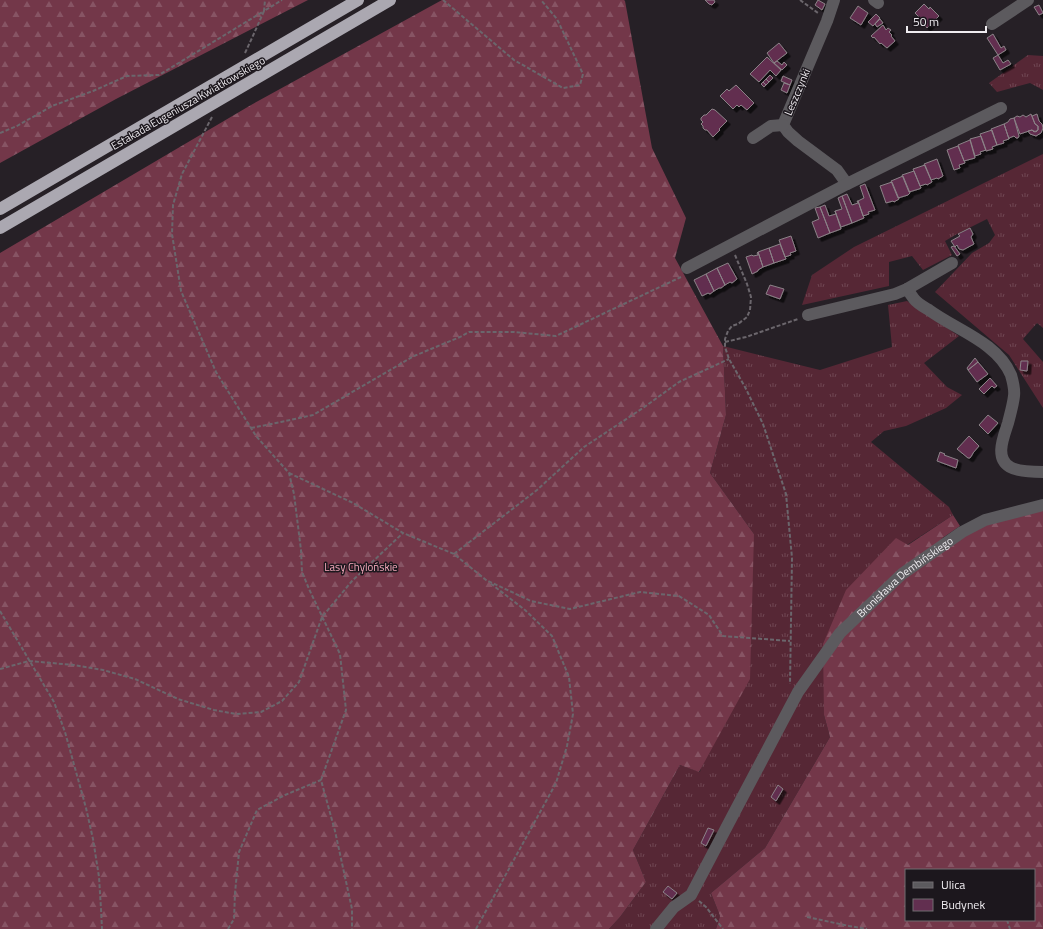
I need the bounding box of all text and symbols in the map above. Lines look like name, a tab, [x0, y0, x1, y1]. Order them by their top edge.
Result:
scale bar	[907, 8, 986, 34]
text: 50 m	[913, 12, 939, 31]
street label: Estakada Eugeniusza Kwiatkowskiego	[108, 52, 268, 154]
street label: Leszczynki	[780, 66, 814, 118]
street label: Bronisława Dembińskiego	[853, 533, 956, 621]
park label: Lasy Chylońskie	[324, 559, 398, 575]
legend	[905, 869, 1035, 921]
text: Ulica	[941, 875, 965, 894]
text: Budynek	[941, 895, 985, 914]

